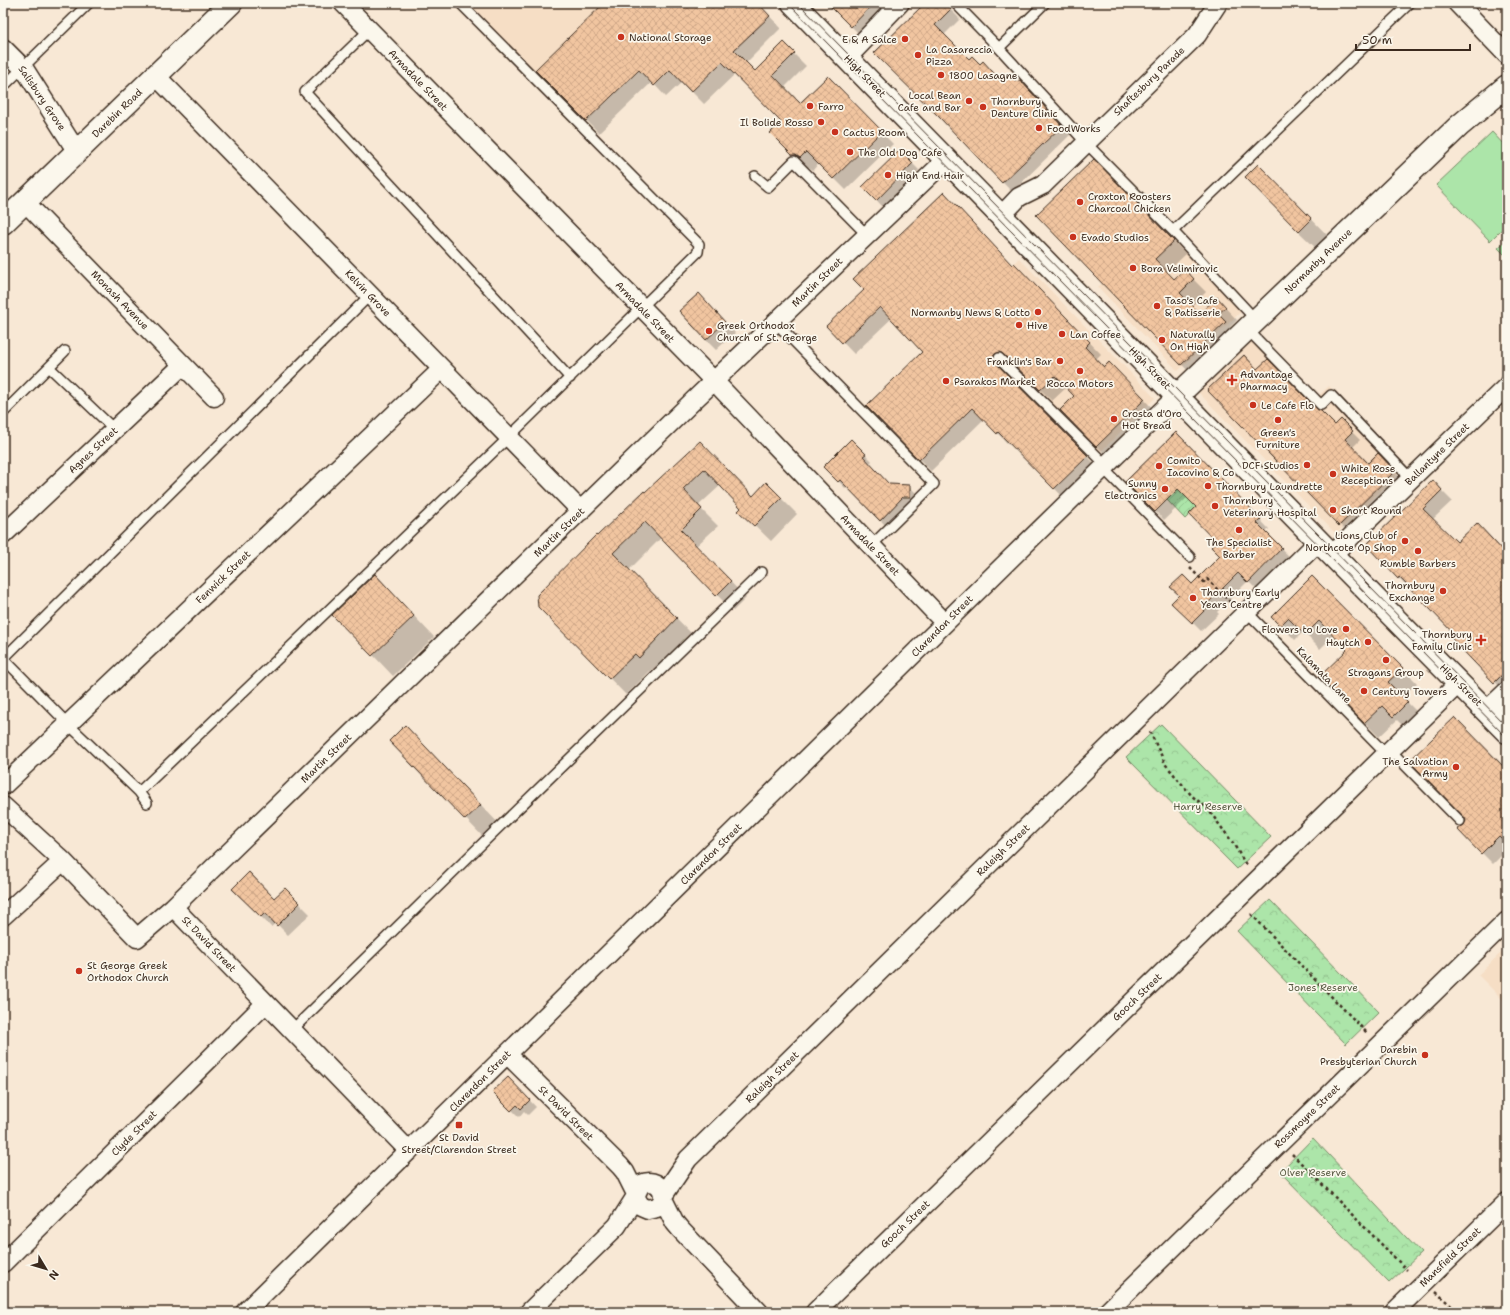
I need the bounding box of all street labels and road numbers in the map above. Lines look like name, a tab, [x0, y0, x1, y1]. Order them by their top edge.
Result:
street label: Shaftesbury Parade	[1111, 43, 1188, 118]
street label: Armadale Street	[385, 47, 451, 113]
street label: High Street	[841, 52, 889, 100]
street label: Salisbury Grove	[15, 63, 69, 133]
street label: Darebin Road	[89, 85, 145, 140]
street label: Normanby Avenue	[1281, 225, 1355, 297]
street label: Martin Street	[789, 254, 845, 310]
street label: Kelvin Grove	[342, 267, 394, 320]
street label: Monash Avenue	[88, 268, 152, 333]
street label: Armadale Street	[612, 279, 678, 345]
street label: High Street	[1126, 344, 1174, 392]
street label: Ballantyne Street	[1402, 420, 1472, 488]
street label: Agnes Street	[66, 424, 120, 476]
street label: Martin Street	[531, 504, 587, 560]
street label: Armadale Street	[837, 512, 903, 578]
street label: Fenwick Street	[193, 548, 253, 606]
street label: Clarendon Street	[908, 592, 976, 660]
street label: Kalamata Lane	[1294, 644, 1354, 706]
street label: High Street	[1437, 661, 1485, 709]
street label: Martin Street	[298, 730, 354, 786]
street label: Clarendon Street	[677, 820, 745, 888]
street label: Raleigh Street	[974, 821, 1032, 879]
street label: St David Street	[179, 913, 239, 975]
street label: Gooch Street	[1110, 970, 1164, 1024]
street label: Clarendon Street	[446, 1047, 514, 1115]
street label: Raleigh Street	[743, 1048, 801, 1106]
street label: Rossmoyne Street	[1271, 1081, 1343, 1151]
street label: St David Street	[536, 1083, 596, 1143]
street label: Clyde Street	[108, 1107, 160, 1159]
street label: Gooch Street	[878, 1197, 932, 1251]
street label: Mansfield Street	[1416, 1224, 1484, 1290]

